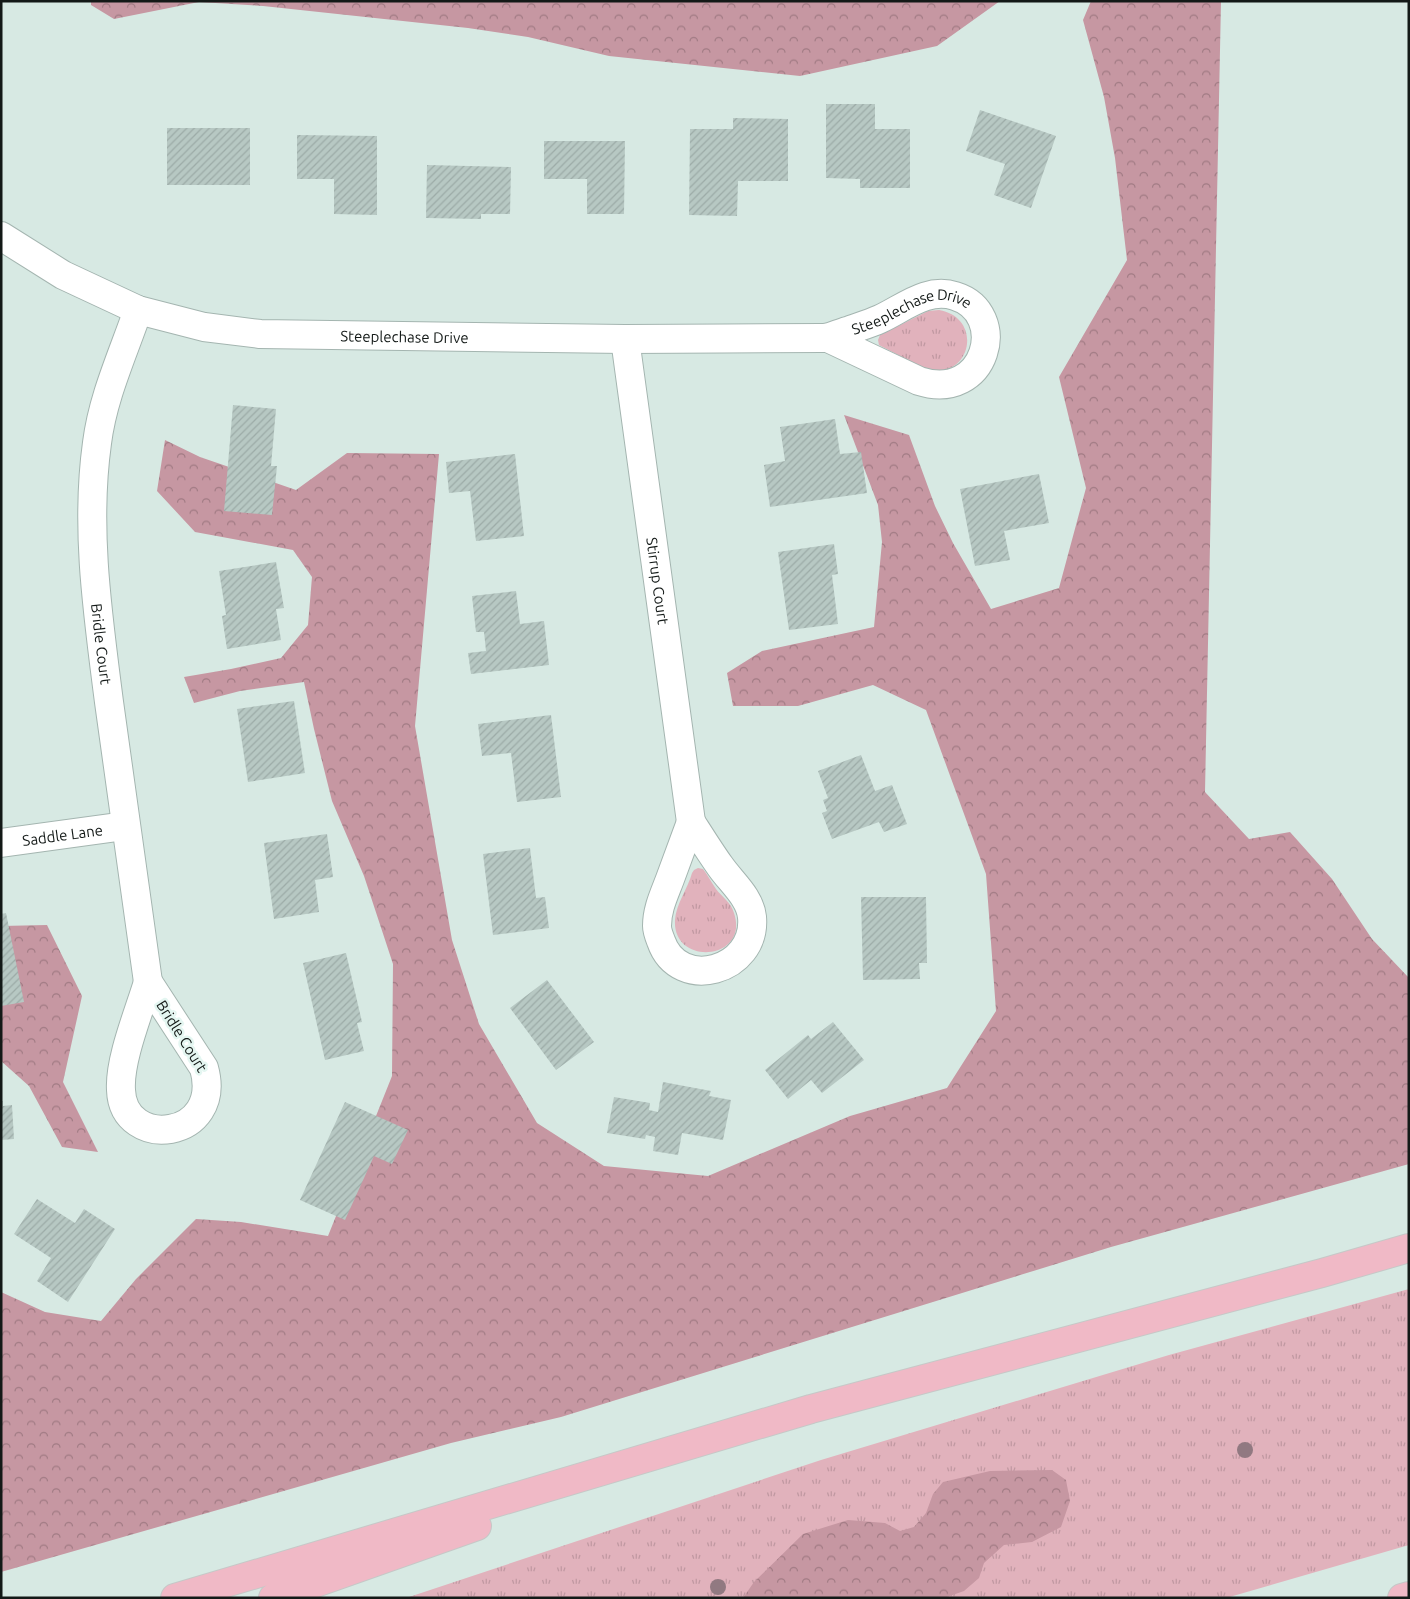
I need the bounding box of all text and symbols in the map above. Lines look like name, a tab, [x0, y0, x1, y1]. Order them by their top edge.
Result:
street label: Steeplechase Drive	[849, 285, 975, 337]
street label: Steeplechase Drive	[340, 327, 469, 346]
street label: Stirrup Court	[644, 536, 672, 625]
street label: Bridle Court	[89, 603, 115, 686]
street label: Saddle Lane	[21, 821, 104, 849]
street label: Bridle Court	[153, 997, 211, 1075]

